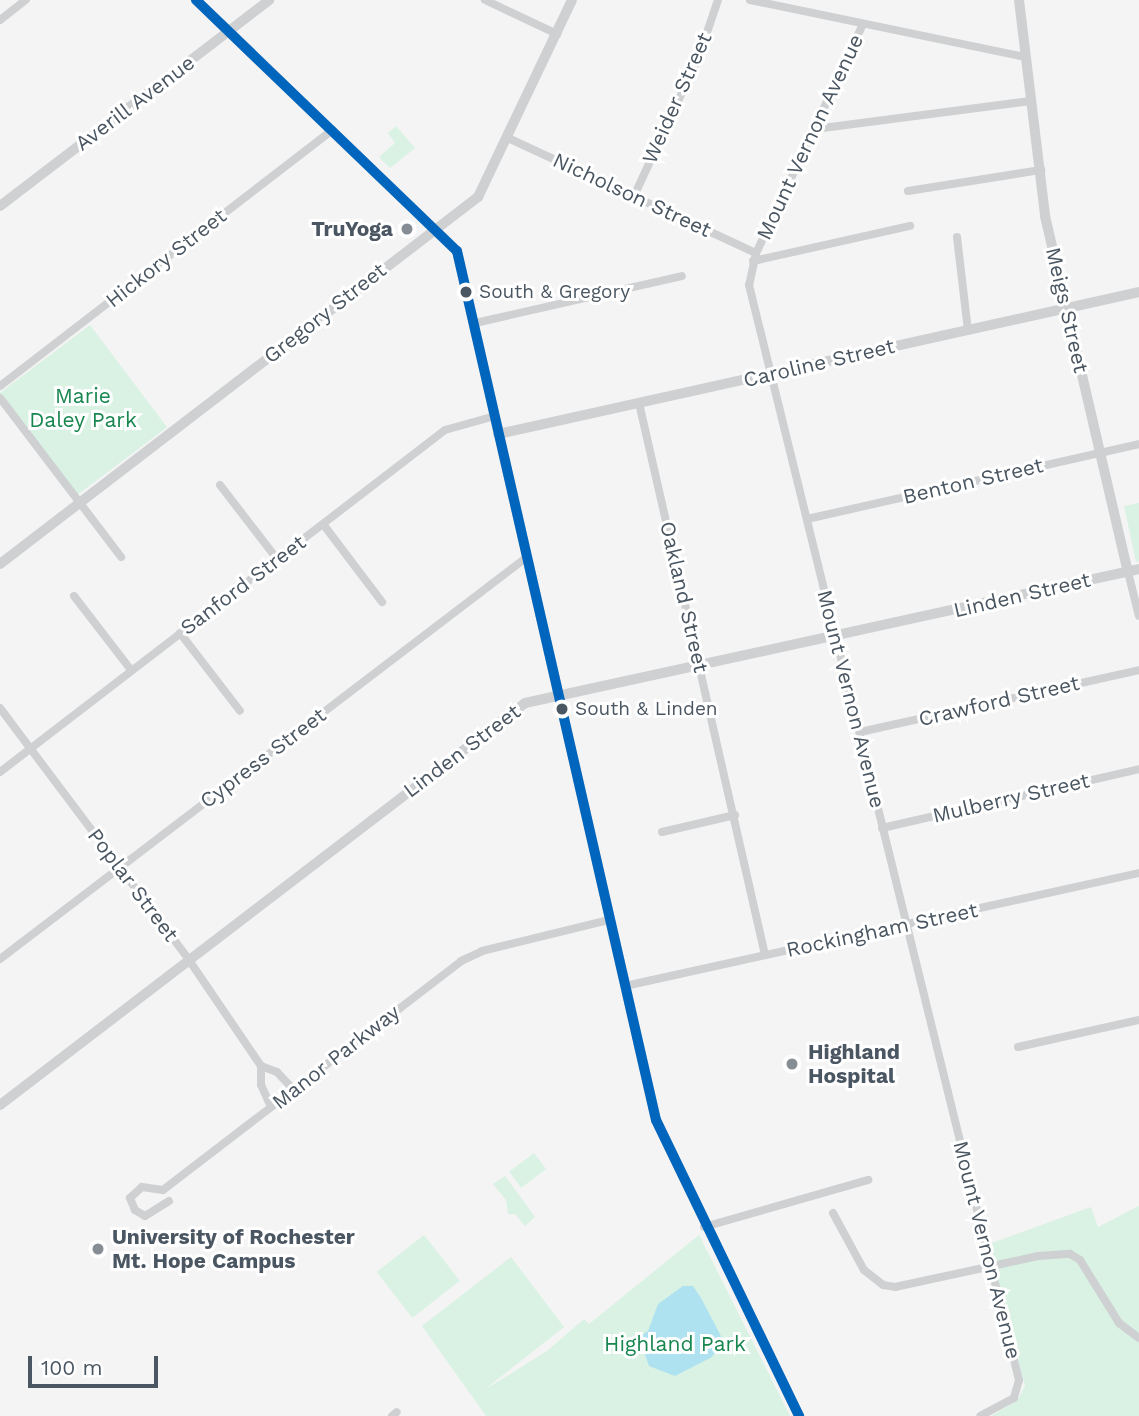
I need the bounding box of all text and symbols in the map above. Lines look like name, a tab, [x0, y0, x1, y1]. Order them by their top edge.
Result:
street label: Weider Street	[637, 28, 717, 168]
street label: Mount Vernon Avenue	[751, 29, 869, 245]
street label: Averill Avenue	[70, 49, 200, 157]
street label: Nicholson Street	[549, 147, 715, 243]
street label: Hickory Street	[100, 203, 232, 313]
place label: TruYoga	[311, 216, 393, 242]
marker: TruYoga	[399, 221, 415, 237]
street label: Meigs Street	[1040, 245, 1094, 375]
street label: Gregory Street	[258, 257, 392, 369]
place label: South & Gregory	[479, 281, 630, 303]
marker: South & Gregory	[459, 285, 473, 299]
street label: Caroline Street	[741, 333, 897, 393]
park label: Marie Daley Park	[29, 383, 137, 433]
street label: Benton Street	[900, 453, 1046, 509]
street label: Oakland Street	[654, 519, 714, 675]
street label: Sanford Street	[175, 530, 311, 640]
street label: Linden Street	[951, 567, 1093, 623]
street label: Mount Vernon Avenue	[811, 587, 891, 811]
street label: Crawford Street	[916, 670, 1082, 732]
place label: South & Linden	[575, 698, 718, 720]
street label: Linden Street	[399, 699, 525, 803]
street label: Cypress Street	[195, 702, 331, 814]
marker: South & Linden	[555, 702, 569, 716]
street label: Mulberry Street	[930, 768, 1092, 828]
street label: Poplar Street	[82, 823, 184, 947]
street label: Rockingham Street	[784, 897, 980, 963]
street label: Manor Parkway	[267, 999, 405, 1115]
place label: Highland Hospital	[808, 1039, 900, 1089]
marker: Highland Hospital	[782, 1054, 802, 1074]
street label: Mount Vernon Avenue	[947, 1138, 1027, 1362]
place label: University of Rochester Mt. Hope Campus	[112, 1224, 356, 1274]
marker: University of Rochester Mt. Hope Campus	[90, 1241, 106, 1257]
park label: Highland Park	[604, 1331, 746, 1357]
scale bar	[32, 1342, 161, 1386]
text: 100 m	[41, 1355, 103, 1380]

